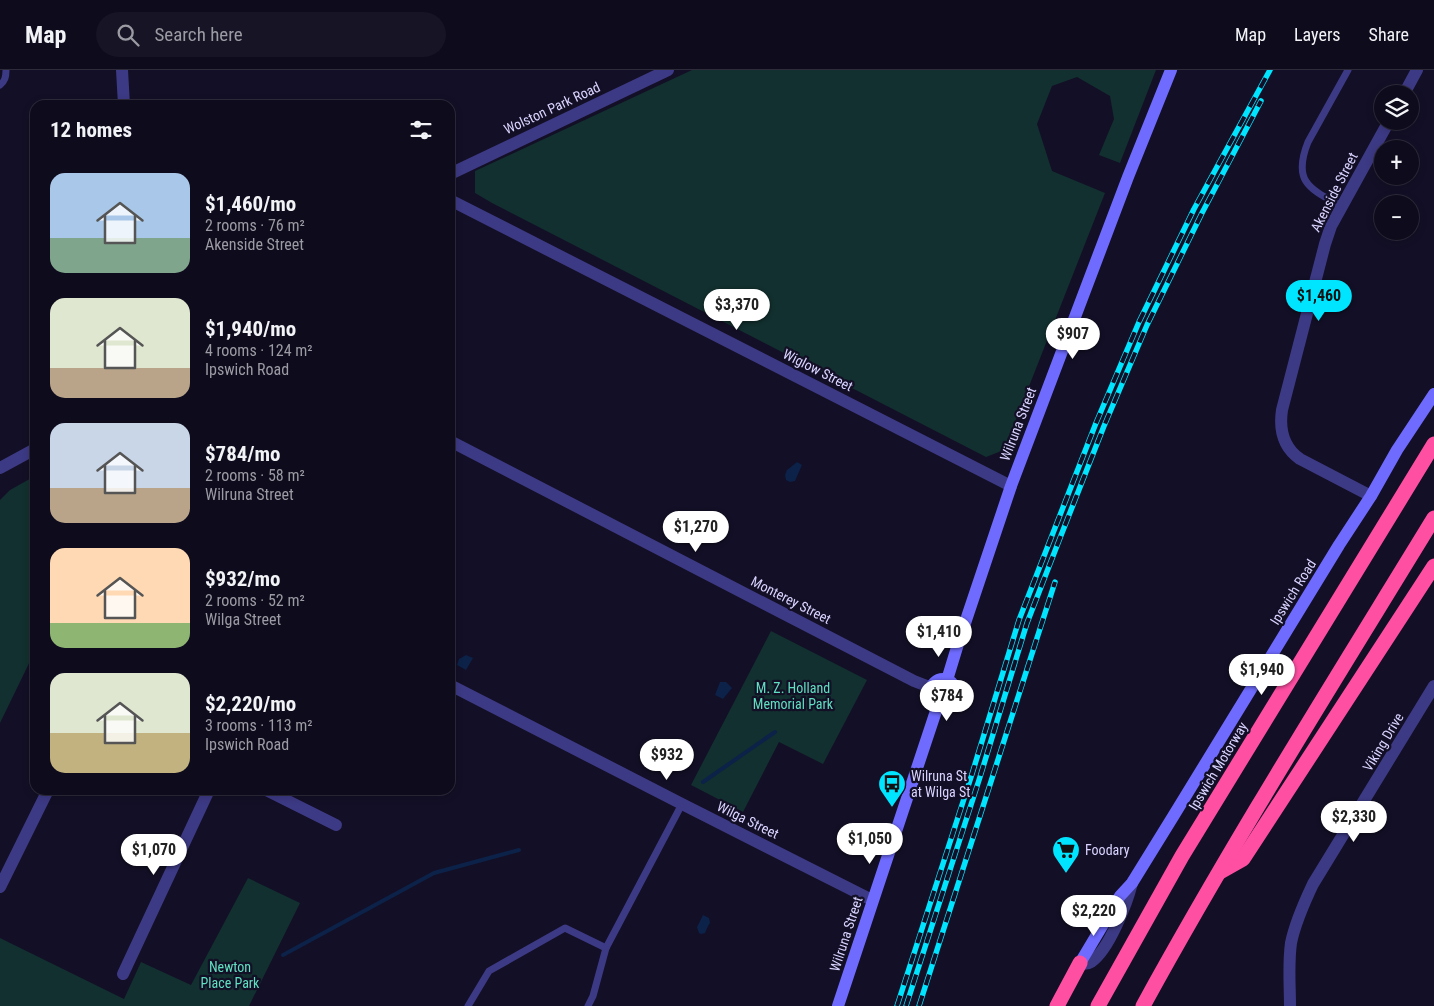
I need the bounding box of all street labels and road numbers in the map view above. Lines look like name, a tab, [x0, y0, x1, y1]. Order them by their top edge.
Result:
street label: Wolston Park Road	[501, 79, 603, 137]
street label: Akenside Street	[1307, 150, 1361, 234]
street label: Wiglow Street	[780, 346, 856, 394]
street label: Wilruna Street	[997, 385, 1039, 463]
street label: Ipswich Road	[1267, 557, 1319, 627]
street label: Monterey Street	[748, 573, 834, 627]
street label: Viking Drive	[1359, 709, 1407, 774]
street label: Ipswich Motorway	[1185, 719, 1251, 813]
street label: Wilga Street	[715, 798, 781, 842]
street label: Wilruna Street	[826, 895, 866, 973]

